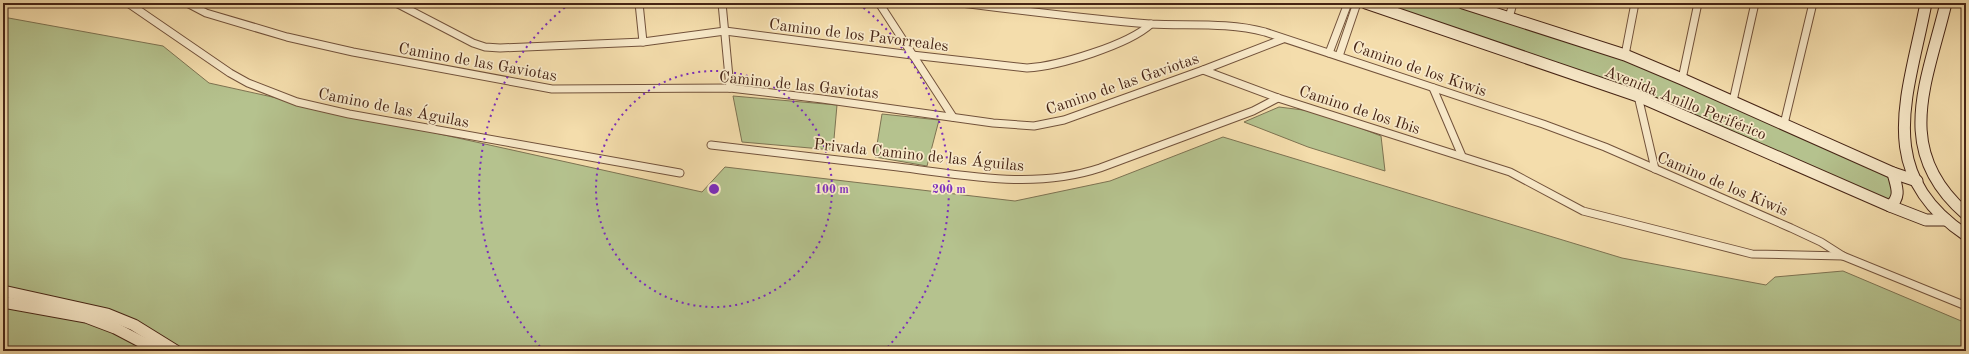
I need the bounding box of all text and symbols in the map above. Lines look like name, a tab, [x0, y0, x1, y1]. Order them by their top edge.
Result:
street label: Camino de los Pavorreales	[768, 17, 950, 55]
street label: Camino de los Kiwis	[1350, 39, 1489, 100]
street label: Camino de las Gaviotas	[397, 41, 558, 85]
street label: Camino de las Gaviotas	[1044, 51, 1201, 119]
street label: Avenida Anillo Periférico	[1602, 64, 1768, 144]
street label: Camino de las Gaviotas	[718, 70, 880, 102]
street label: Camino de las Águilas	[317, 83, 471, 131]
street label: Camino de los Ibis	[1297, 84, 1422, 138]
street label: Privada Camino de las Águilas	[813, 133, 1025, 175]
street label: Camino de los Kiwis	[1654, 150, 1790, 220]
centre of rings	[707, 182, 721, 196]
text: 100 m	[815, 184, 849, 196]
text: 200 m	[932, 184, 966, 196]

